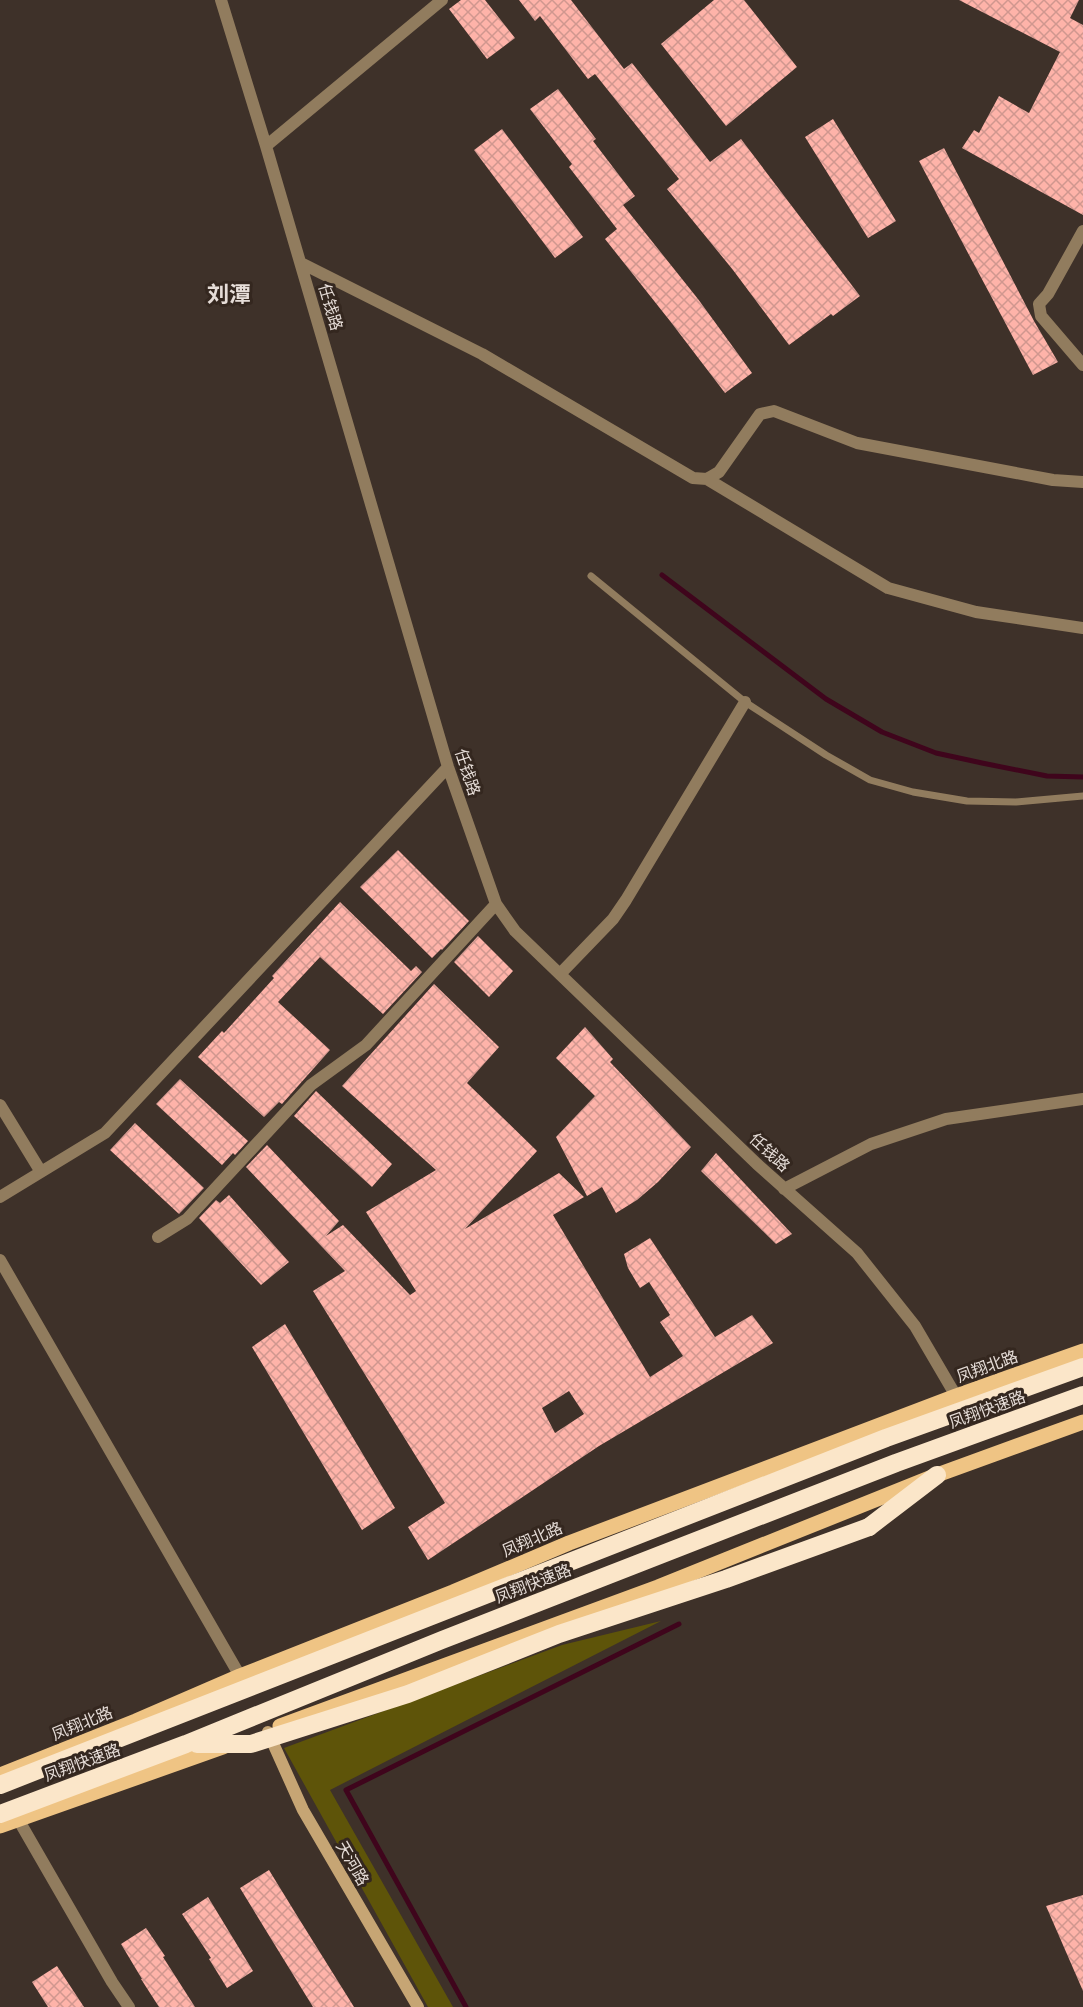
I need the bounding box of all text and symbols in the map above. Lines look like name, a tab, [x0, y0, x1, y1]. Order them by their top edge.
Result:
district label: 刘潭	[207, 279, 251, 309]
street label: 任钱路	[314, 281, 348, 333]
street label: 任钱路	[450, 746, 486, 798]
street label: 任钱路	[745, 1128, 795, 1176]
street label: 凤翔北路	[953, 1345, 1021, 1387]
street label: 凤翔快速路	[946, 1385, 1028, 1433]
street label: 凤翔北路	[498, 1516, 566, 1562]
street label: 凤翔快速路	[492, 1558, 574, 1608]
street label: 凤翔北路	[48, 1701, 116, 1745]
street label: 凤翔快速路	[41, 1738, 123, 1786]
street label: 天河路	[331, 1837, 375, 1889]

